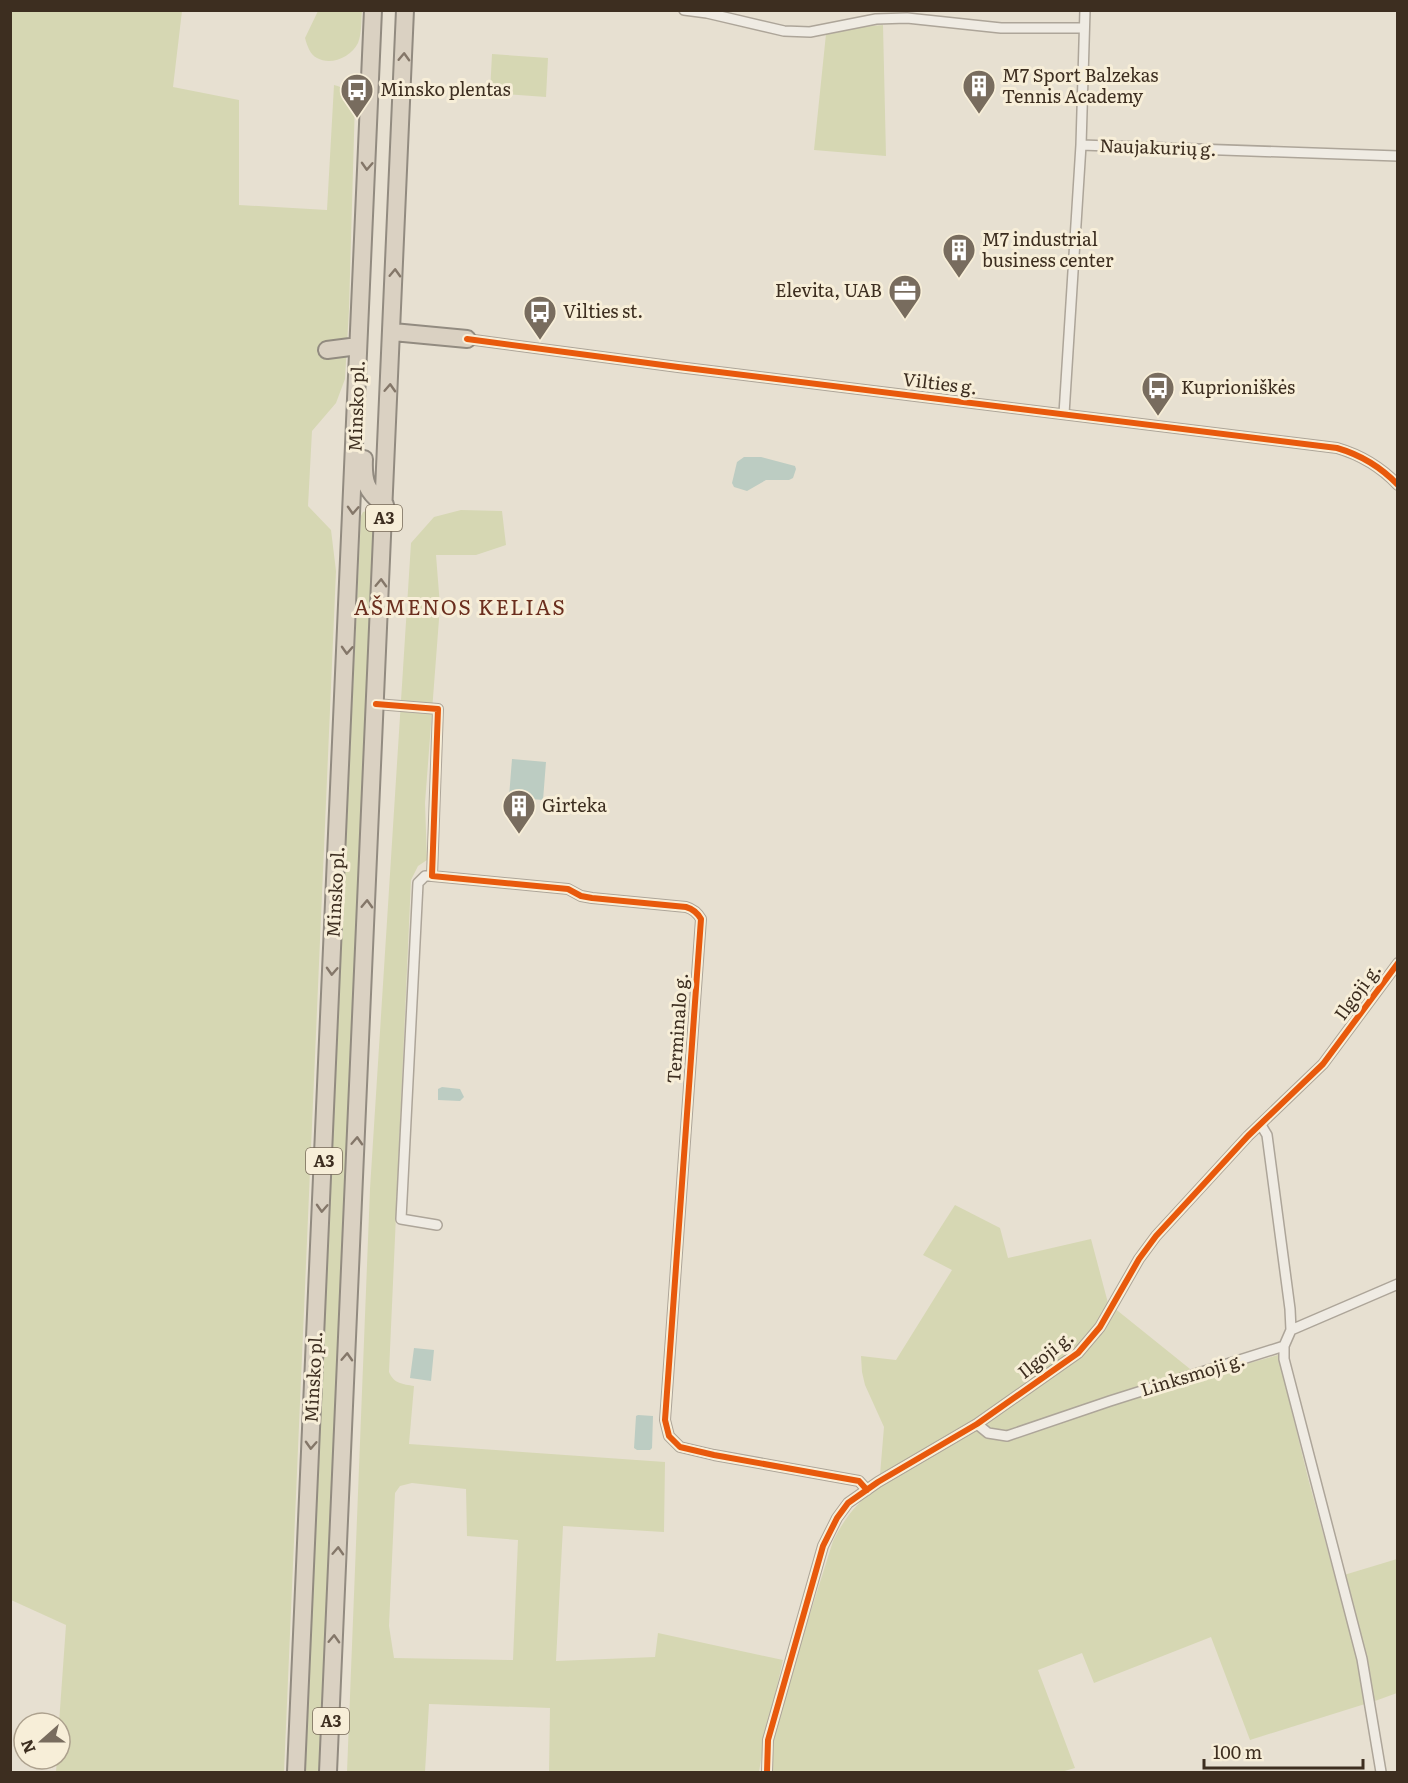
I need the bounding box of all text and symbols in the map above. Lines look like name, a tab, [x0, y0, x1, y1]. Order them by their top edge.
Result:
one-way arrow	[397, 53, 410, 62]
place label: M7 Sport Balzekas Tennis Academy	[1002, 61, 1158, 109]
building icon: M7 Sport Balzekas Tennis Academy	[961, 68, 997, 115]
bus stop icon: Minsko plentas	[339, 72, 375, 119]
place label: Minsko plentas	[380, 75, 511, 102]
street label: Naujakurių g.	[1099, 131, 1217, 162]
one-way arrow	[360, 162, 373, 171]
place label: M7 industrial business center	[982, 225, 1114, 273]
building icon: M7 industrial business center	[941, 232, 977, 279]
one-way arrow	[389, 269, 401, 278]
office icon: Elevita, UAB	[887, 273, 923, 320]
place label: Elevita, UAB	[775, 276, 882, 303]
bus stop icon: Vilties st.	[522, 294, 558, 341]
place label: Vilties st.	[563, 297, 643, 324]
street label: Minsko pl.	[340, 360, 371, 452]
street label: Vilties g.	[901, 365, 979, 400]
bus stop icon: Kuprioniškės	[1140, 370, 1176, 417]
place label: Kuprioniškės	[1181, 373, 1295, 400]
one-way arrow	[384, 383, 396, 392]
one-way arrow	[346, 505, 359, 514]
road number: A3	[366, 505, 402, 531]
one-way arrow	[375, 578, 388, 587]
district label: AŠMENOS KELIAS	[354, 590, 566, 621]
one-way arrow	[340, 646, 353, 655]
building icon: Girteka	[501, 788, 537, 835]
place label: Girteka	[542, 791, 607, 818]
street label: Minsko pl.	[319, 846, 350, 938]
one-way arrow	[361, 900, 374, 909]
street label: Ilgoji g.	[1327, 957, 1387, 1025]
one-way arrow	[326, 967, 339, 976]
street label: Terminalo g.	[659, 972, 694, 1084]
one-way arrow	[350, 1136, 363, 1145]
road number: A3	[306, 1148, 342, 1174]
one-way arrow	[315, 1203, 328, 1212]
street label: Ilgoji g.	[1011, 1323, 1079, 1384]
street label: Minsko pl.	[297, 1331, 328, 1423]
street label: Linksmoji g.	[1137, 1345, 1248, 1402]
one-way arrow	[340, 1352, 353, 1361]
one-way arrow	[304, 1440, 317, 1449]
one-way arrow	[332, 1547, 345, 1556]
one-way arrow	[328, 1635, 341, 1644]
road number: A3	[313, 1708, 349, 1734]
north arrow	[12, 1711, 72, 1771]
scale bar	[1204, 1732, 1363, 1770]
text: N	[13, 1736, 41, 1757]
text: 100 m	[1213, 1738, 1262, 1765]

